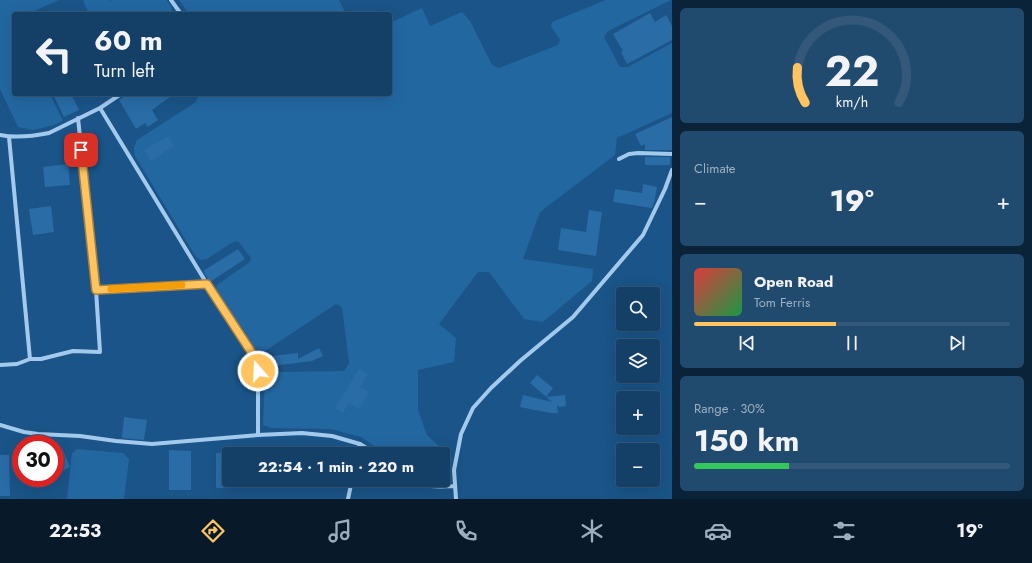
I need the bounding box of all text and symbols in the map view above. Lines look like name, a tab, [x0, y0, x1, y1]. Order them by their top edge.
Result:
text: 60 m	[94, 20, 163, 61]
icon: left	[28, 28, 80, 80]
text: 22	[825, 41, 879, 102]
text: Turn left	[94, 58, 154, 84]
text: km/h	[836, 92, 868, 112]
pin	[64, 133, 98, 167]
icon: arrive	[70, 139, 92, 161]
text: Climate	[694, 159, 735, 178]
text: 19°	[830, 179, 874, 222]
text: −	[694, 185, 707, 217]
text: +	[996, 185, 1010, 217]
text: Open Road	[754, 271, 833, 293]
map controls	[616, 287, 660, 487]
button: search	[616, 287, 660, 331]
text: Tom Ferris	[754, 293, 810, 312]
icon: previous	[736, 332, 758, 354]
icon: pause	[841, 332, 863, 354]
icon: next	[946, 332, 968, 354]
button: layers	[616, 339, 660, 383]
position arrow	[237, 350, 279, 392]
button: +	[616, 391, 660, 435]
text: Range · 30%	[694, 399, 765, 418]
text: 150 km	[694, 419, 799, 462]
speed limit sign: 30	[12, 435, 64, 487]
button: −	[616, 443, 660, 487]
text: 22:54 · 1 min · 220 m	[258, 456, 414, 478]
icon: directions	[199, 517, 227, 545]
icon: music	[326, 517, 354, 545]
icon: phone	[452, 517, 480, 545]
icon: climate	[578, 517, 606, 545]
icon: car	[704, 517, 732, 545]
icon: filters	[830, 517, 858, 545]
text: 22:53	[49, 518, 101, 544]
text: 19°	[956, 518, 983, 544]

